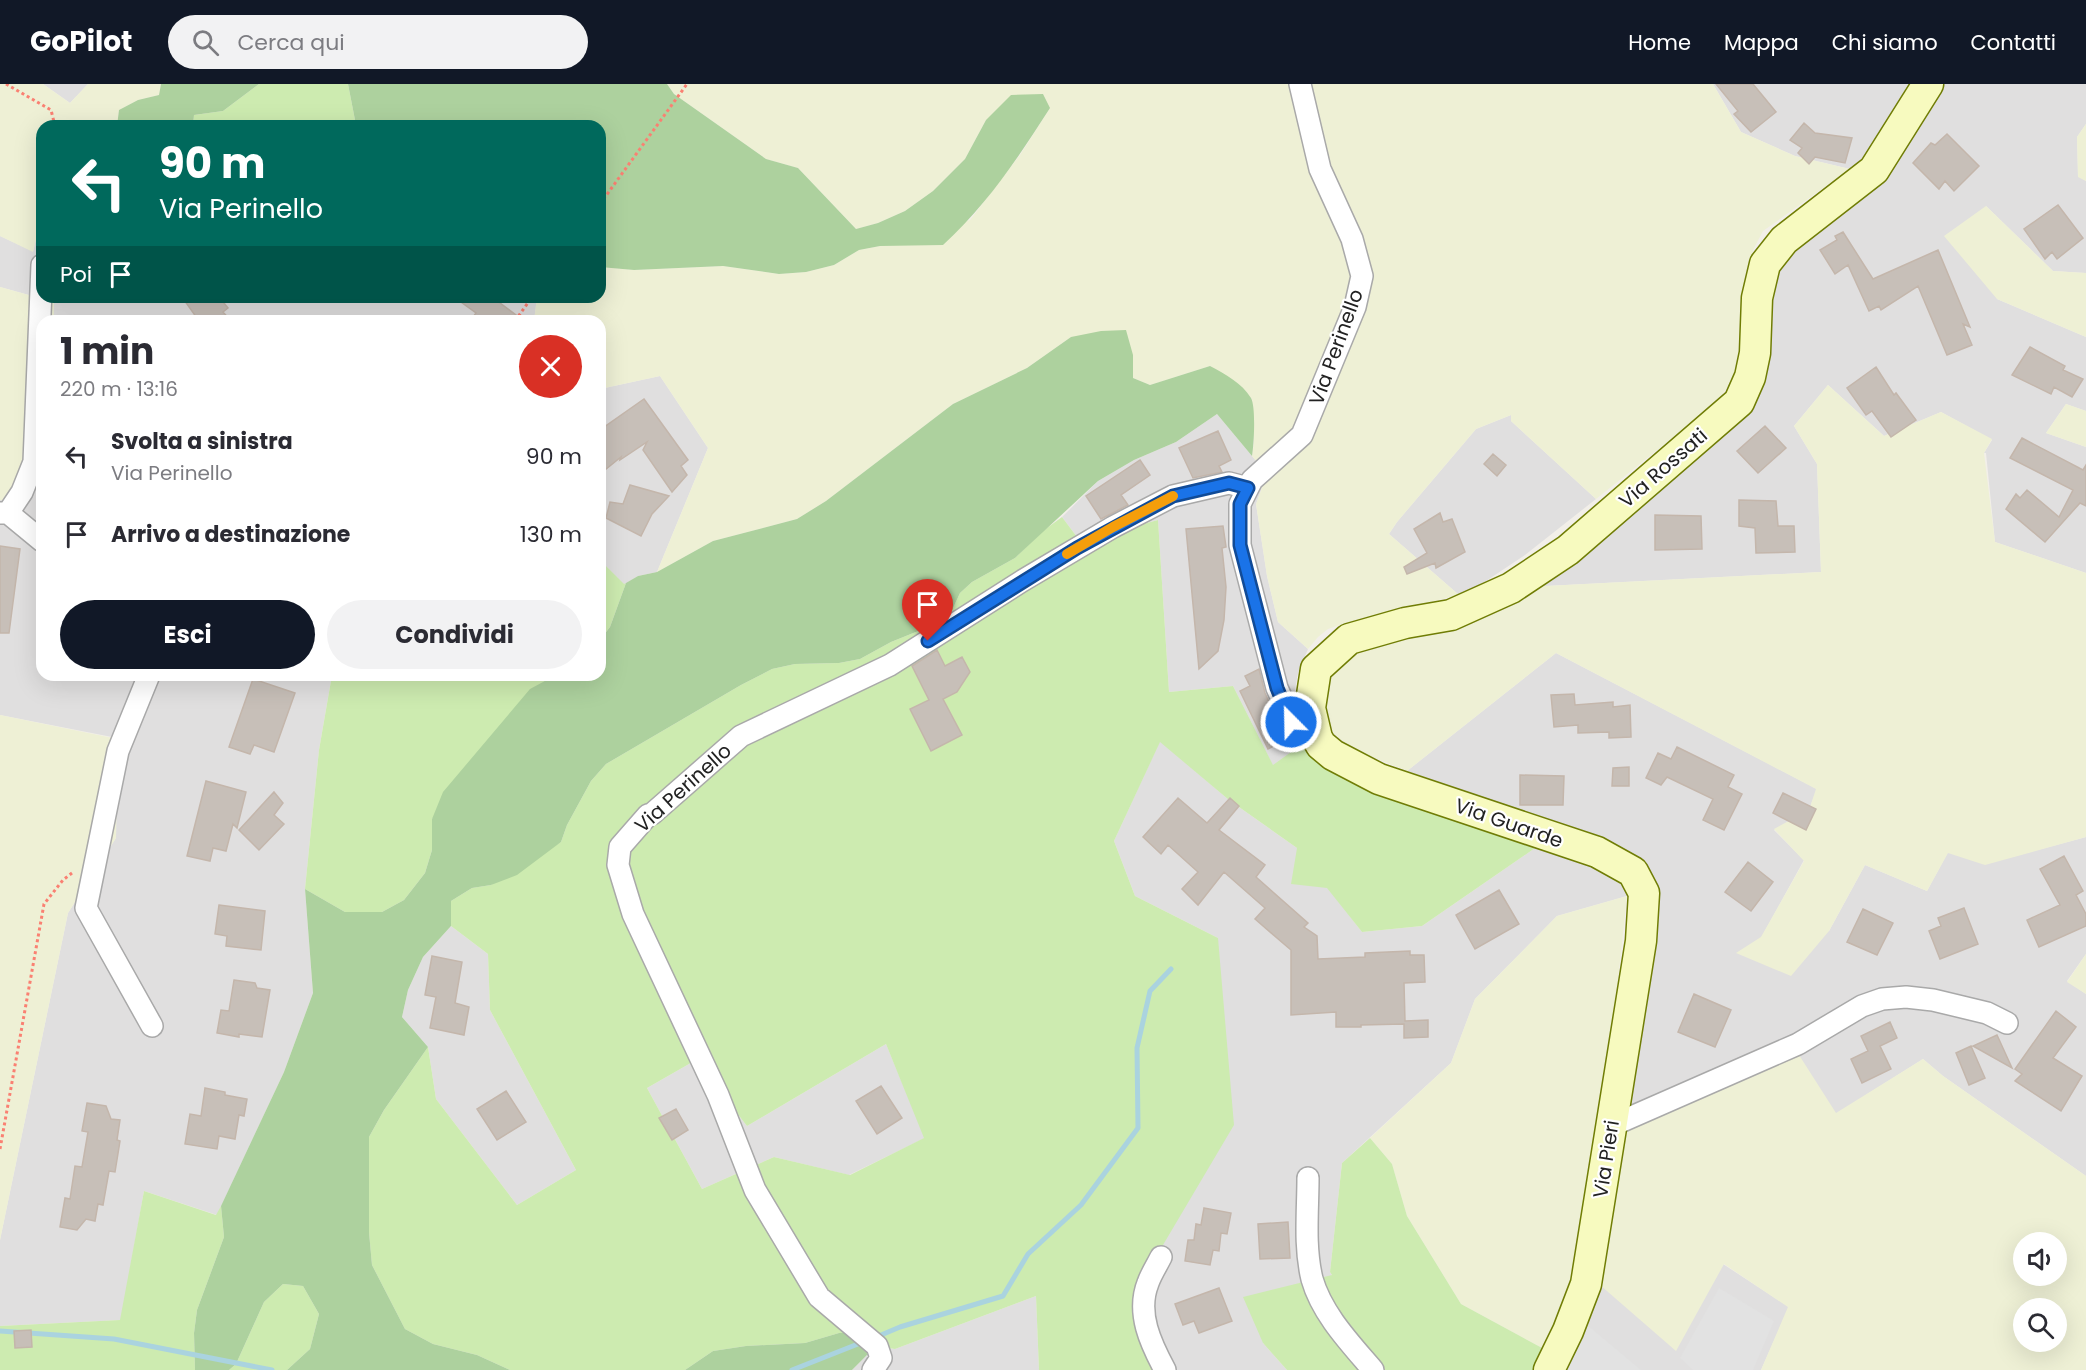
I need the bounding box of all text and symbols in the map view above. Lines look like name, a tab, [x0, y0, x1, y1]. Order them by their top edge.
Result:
search box	[168, 15, 588, 69]
text: GoPilot	[30, 22, 132, 61]
icon: search	[189, 26, 222, 59]
text: Cerca qui	[237, 27, 345, 58]
text: Home	[1628, 28, 1691, 57]
text: Mappa	[1724, 28, 1799, 57]
text: Chi siamo	[1832, 28, 1938, 57]
text: Contatti	[1971, 28, 2056, 57]
text: 90 m	[159, 134, 266, 193]
icon: left	[60, 144, 138, 222]
text: Via Perinello	[159, 190, 323, 227]
icon: arrive	[104, 258, 137, 291]
text: Poi	[60, 259, 92, 290]
street label: Via Perinello	[1302, 285, 1370, 409]
text: 1 min	[60, 326, 154, 377]
button: close	[519, 335, 582, 398]
text: 220 m · 13:16	[60, 375, 178, 403]
street label: Via Rossati	[1613, 422, 1713, 514]
text: Svolta a sinistra	[111, 426, 293, 457]
icon: left	[60, 440, 93, 473]
text: 90 m	[526, 441, 582, 472]
text: Via Perinello	[111, 459, 233, 487]
icon: arrive	[60, 518, 93, 551]
text: Arrivo a destinazione	[111, 519, 350, 550]
text: 130 m	[520, 519, 582, 550]
pin	[902, 579, 953, 641]
icon: arrive	[911, 588, 944, 621]
button: Esci	[60, 600, 315, 669]
button: Condividi	[327, 600, 582, 669]
position arrow	[1259, 690, 1323, 754]
street label: Via Perinello	[628, 737, 738, 839]
street label: Via Guarde	[1451, 791, 1567, 855]
street label: Via Pieri	[1586, 1118, 1626, 1200]
map controls	[2013, 1232, 2067, 1352]
button: sound	[2013, 1232, 2067, 1286]
button: search	[2013, 1298, 2067, 1352]

